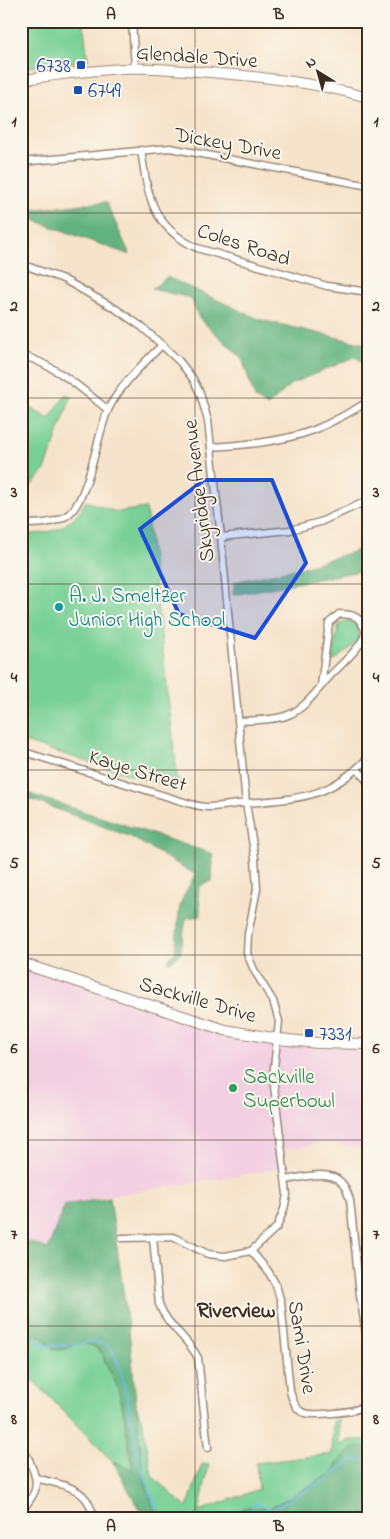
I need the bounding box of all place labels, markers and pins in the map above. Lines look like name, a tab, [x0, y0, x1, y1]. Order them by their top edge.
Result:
place label: 6738	[37, 52, 71, 82]
marker: 6738	[75, 59, 87, 71]
place label: 6749	[88, 77, 122, 107]
marker: 6749	[72, 84, 84, 96]
place label: A. J. Smeltzer Junior High School	[69, 582, 225, 638]
marker: A. J. Smeltzer Junior High School	[53, 601, 65, 613]
place label: 7331	[319, 1020, 352, 1050]
marker: 7331	[303, 1027, 315, 1039]
place label: Sackville Superbowl	[243, 1063, 335, 1117]
marker: Sackville Superbowl	[227, 1082, 239, 1094]

